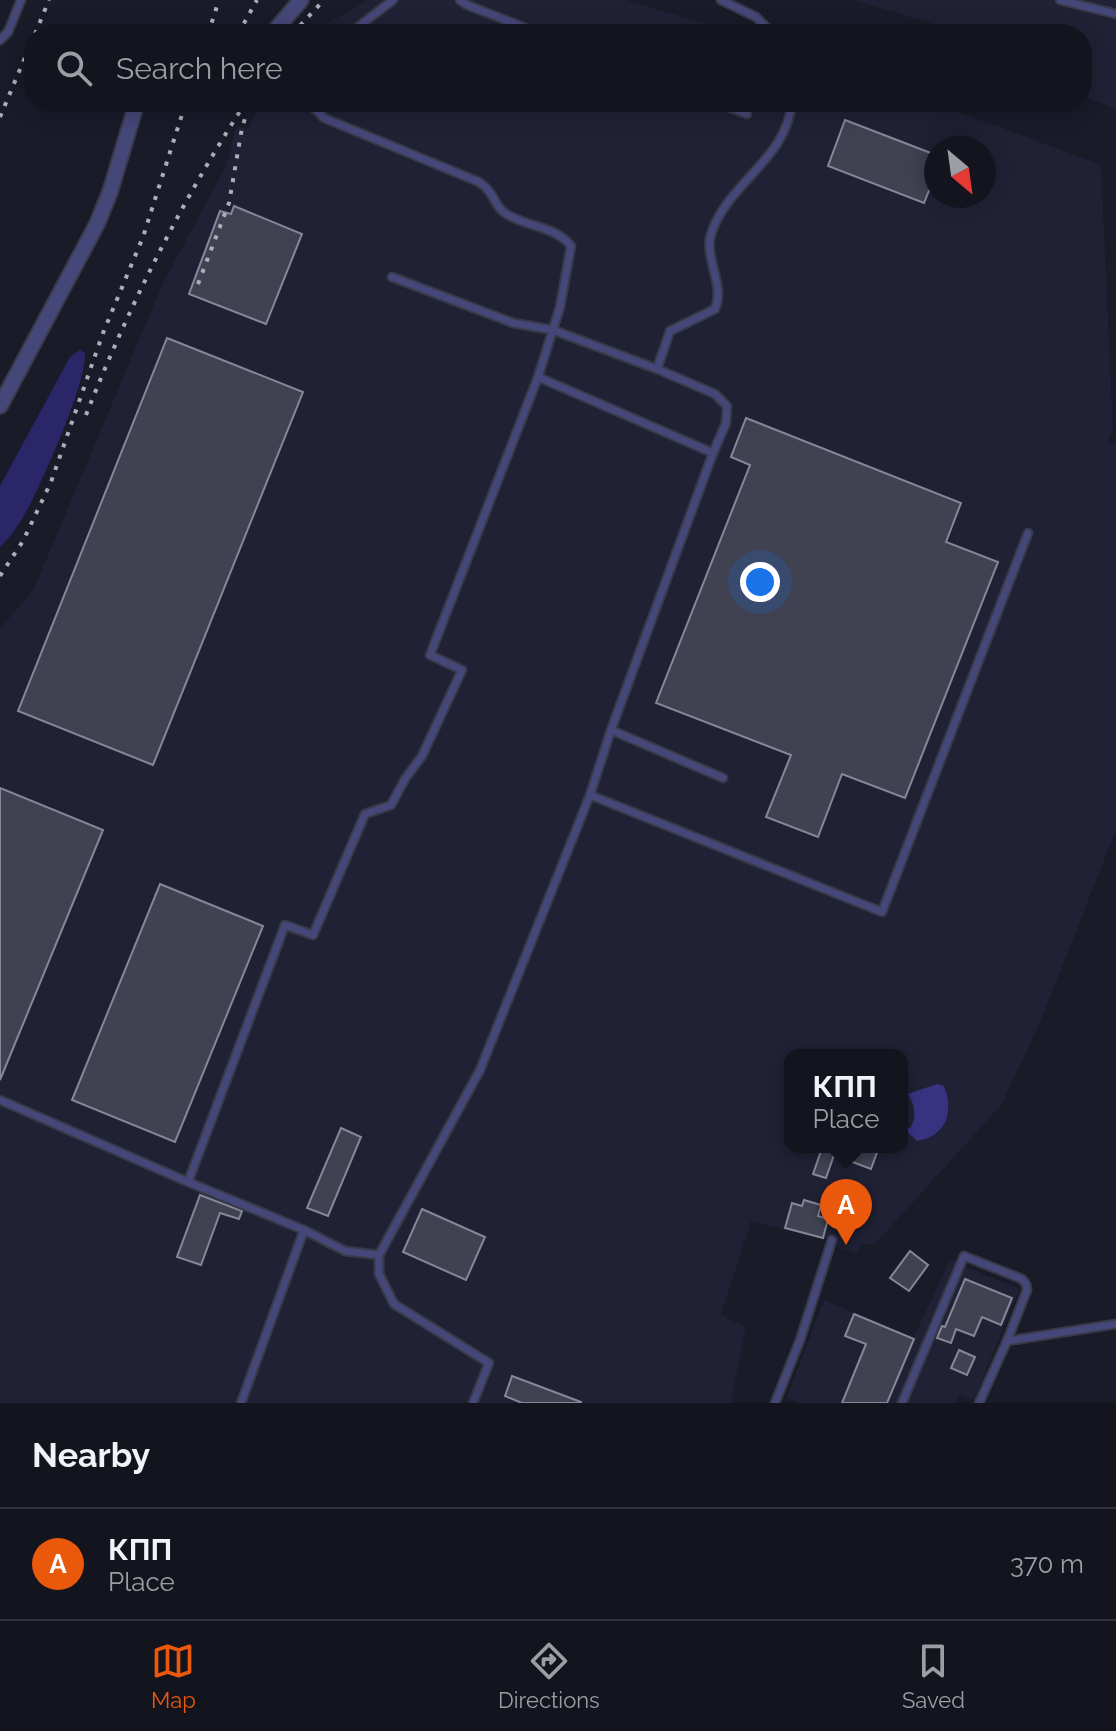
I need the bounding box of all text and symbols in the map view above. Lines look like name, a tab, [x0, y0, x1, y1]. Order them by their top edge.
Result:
search box	[24, 24, 1092, 112]
icon: search	[52, 46, 96, 90]
text: Search here	[116, 51, 283, 86]
north arrow	[924, 136, 996, 208]
your location	[740, 562, 780, 602]
popup	[784, 1049, 908, 1153]
text: КПП	[813, 1069, 877, 1104]
text: Place	[813, 1104, 879, 1134]
pin: A	[820, 1179, 872, 1245]
text: Nearby	[32, 1435, 150, 1475]
text: КПП	[108, 1532, 172, 1567]
text: A	[49, 1549, 67, 1579]
text: 370 m	[1010, 1549, 1084, 1579]
text: Place	[108, 1567, 175, 1597]
tab: Map	[151, 1639, 196, 1713]
tab: Directions	[498, 1639, 600, 1713]
tab: Saved	[902, 1639, 965, 1713]

